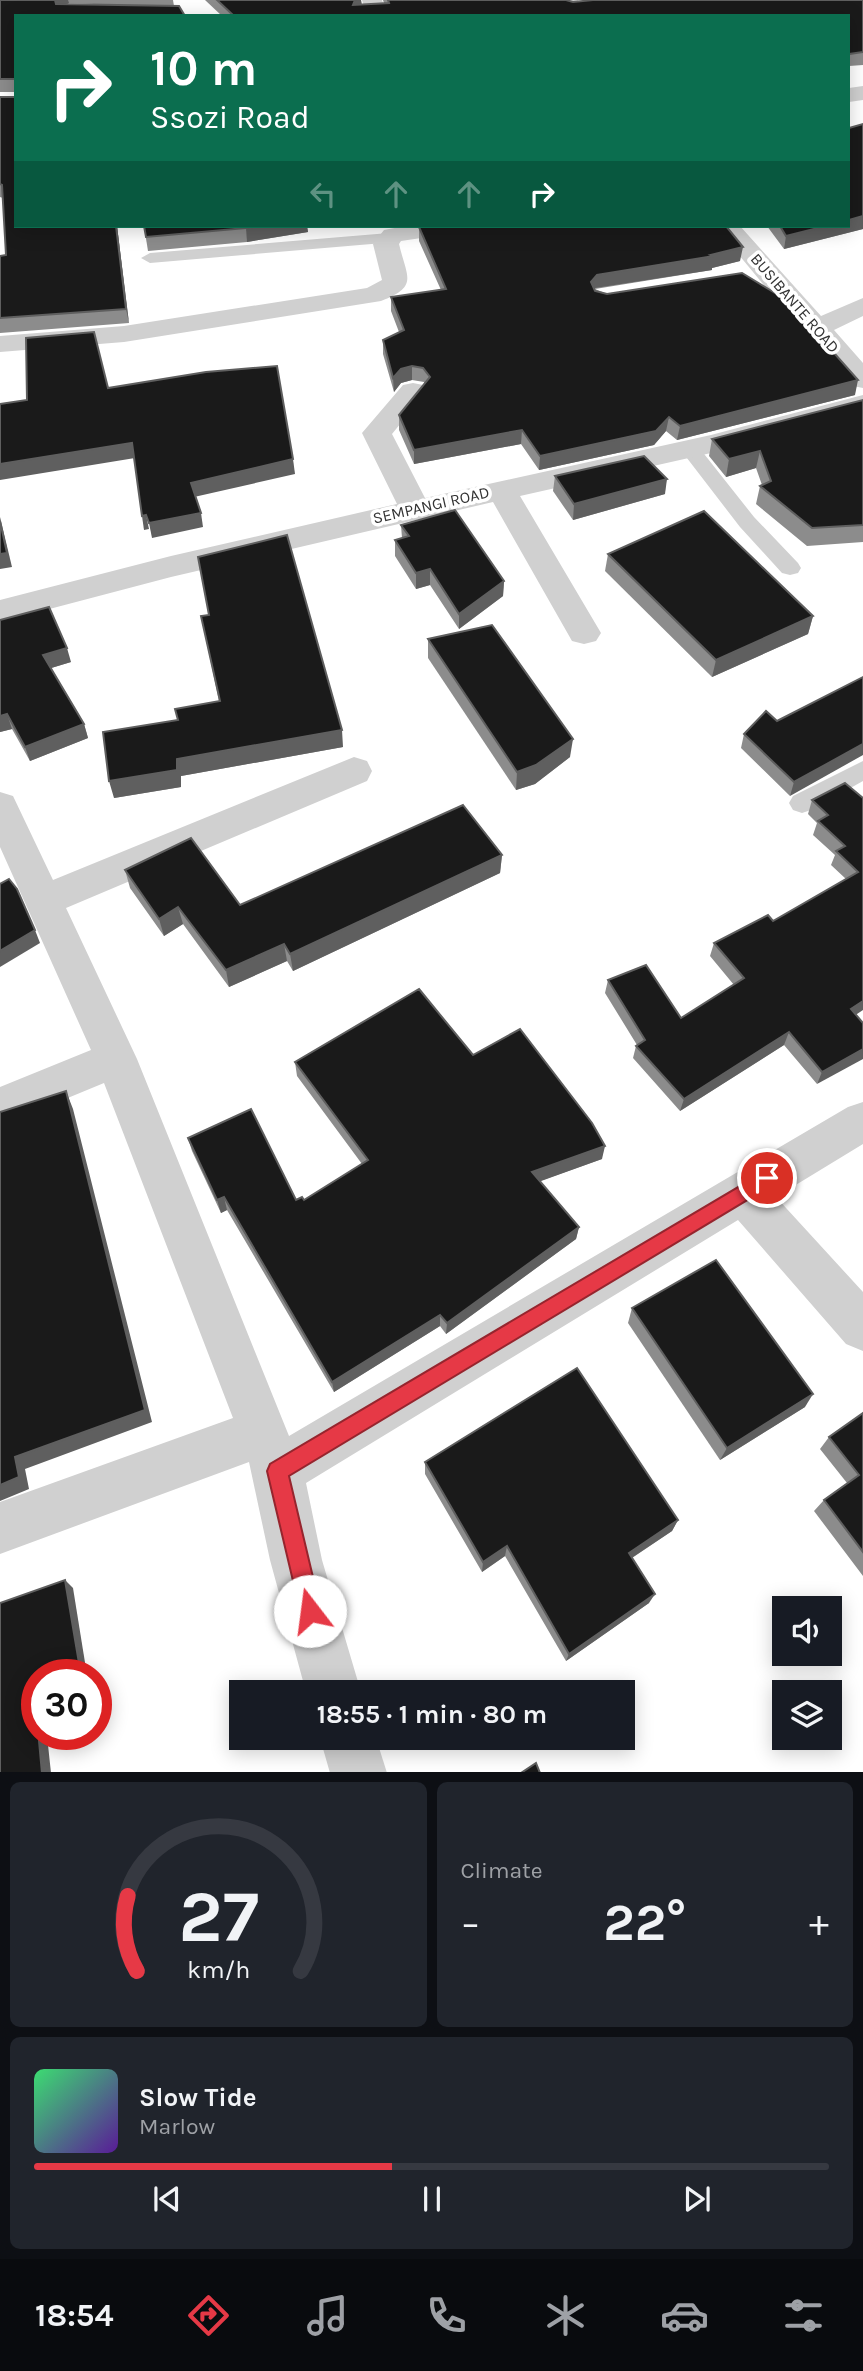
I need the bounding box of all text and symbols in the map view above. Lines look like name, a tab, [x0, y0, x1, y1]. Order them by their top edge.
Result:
text: 10 m	[150, 40, 257, 97]
icon: right	[35, 42, 126, 133]
text: Ssozi Road	[150, 99, 310, 136]
icon: left	[304, 175, 342, 213]
icon: ahead	[377, 175, 415, 213]
icon: ahead	[450, 175, 488, 213]
icon: right	[523, 175, 561, 213]
street label: BUSIBANTE ROAD	[747, 249, 843, 357]
street label: SEMPANGI ROAD	[371, 482, 491, 528]
pin	[737, 1148, 797, 1208]
icon: arrive	[748, 1159, 786, 1197]
position arrow	[273, 1574, 347, 1648]
map controls	[772, 1596, 842, 1750]
button: sound	[772, 1596, 842, 1666]
speed limit sign: 30	[21, 1659, 112, 1750]
button: layers	[772, 1680, 842, 1750]
text: 18:55 · 1 min · 80 m	[317, 1699, 547, 1730]
text: Climate	[461, 1857, 543, 1884]
text: 27	[178, 1874, 258, 1959]
text: 22°	[603, 1892, 686, 1953]
text: −	[461, 1901, 480, 1946]
text: +	[809, 1901, 829, 1946]
text: km/h	[187, 1954, 250, 1983]
text: Slow Tide	[139, 2082, 257, 2113]
text: Marlow	[139, 2113, 215, 2140]
icon: previous	[148, 2180, 186, 2218]
icon: pause	[413, 2180, 451, 2218]
icon: next	[678, 2180, 716, 2218]
icon: directions	[184, 2291, 233, 2340]
icon: music	[303, 2291, 352, 2340]
icon: phone	[422, 2291, 471, 2340]
icon: climate	[541, 2291, 590, 2340]
icon: car	[660, 2291, 709, 2340]
icon: filters	[779, 2291, 828, 2340]
text: 18:54	[35, 2297, 113, 2334]

